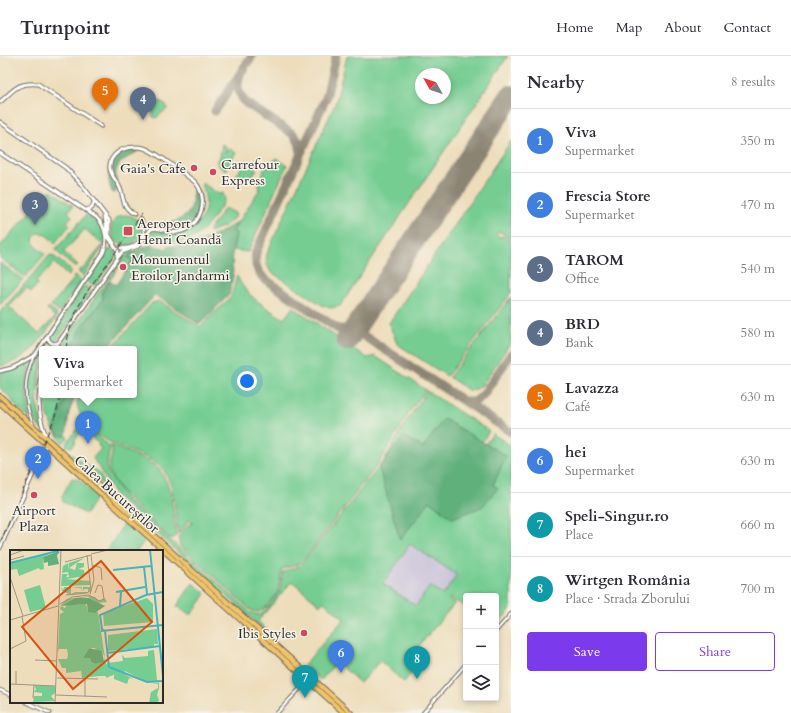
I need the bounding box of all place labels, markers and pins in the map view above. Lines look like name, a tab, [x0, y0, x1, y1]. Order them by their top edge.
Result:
pin: 5	[92, 78, 118, 111]
pin: 4	[130, 87, 156, 120]
place label: Carrefour Express	[221, 155, 280, 190]
place label: Gaia's Cafe	[120, 159, 186, 178]
marker: Gaia's Cafe	[189, 163, 199, 173]
marker: Carrefour Express	[208, 167, 218, 177]
pin: 3	[22, 192, 48, 225]
place label: Aeroport Henri Coandă	[137, 214, 222, 249]
marker: Aeroport Henri Coandă	[122, 225, 134, 237]
place label: Monumentul Eroilor Jandarmi	[131, 250, 229, 285]
marker: Monumentul Eroilor Jandarmi	[118, 262, 128, 272]
pin: 1	[75, 411, 101, 444]
pin: 2	[25, 446, 51, 479]
marker: Airport Plaza	[29, 490, 39, 500]
place label: Airport Plaza	[12, 501, 56, 536]
place label: Ibis Styles	[238, 624, 296, 643]
marker: Ibis Styles	[299, 628, 309, 638]
pin: 6	[328, 640, 354, 673]
pin: 8	[404, 646, 430, 679]
pin: 7	[292, 665, 318, 698]

